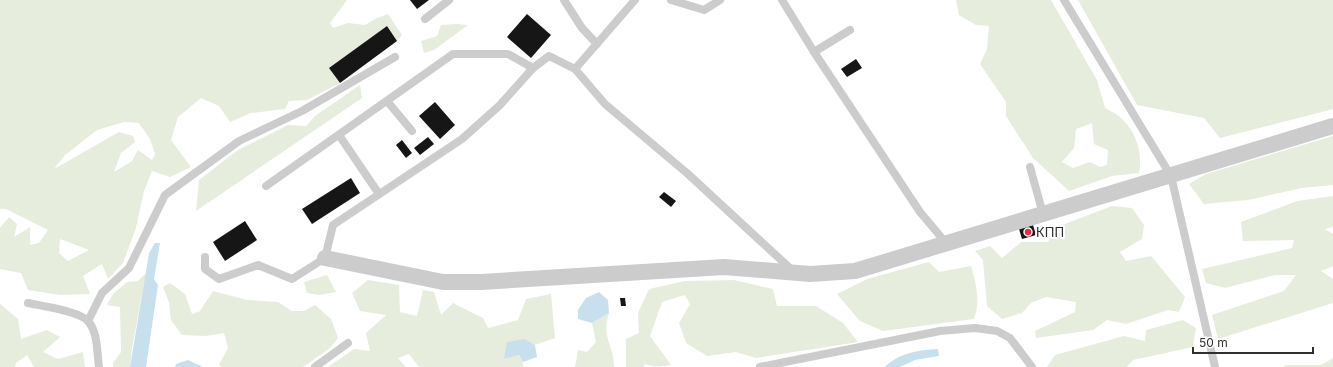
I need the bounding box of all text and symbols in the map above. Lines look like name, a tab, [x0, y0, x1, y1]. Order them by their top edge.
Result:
place label: КПП	[1036, 224, 1064, 240]
marker: КПП	[1023, 227, 1033, 237]
scale bar	[1193, 329, 1313, 355]
text: 50 m	[1199, 335, 1228, 350]

